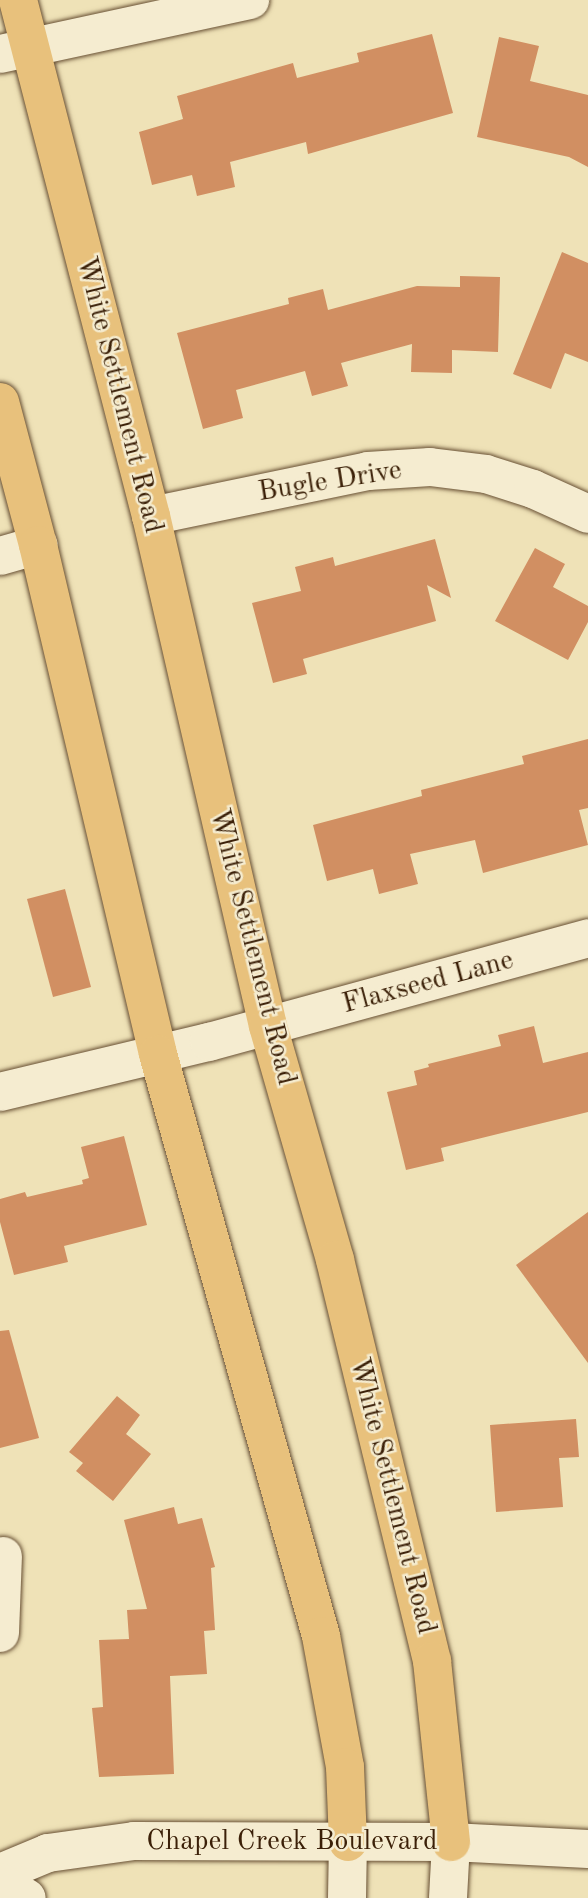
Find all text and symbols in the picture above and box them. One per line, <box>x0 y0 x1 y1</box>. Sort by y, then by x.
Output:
street label: White Settlement Road <box>68 253 170 537</box>
street label: Bugle Drive <box>256 454 404 510</box>
street label: White Settlement Road <box>201 805 303 1089</box>
street label: Flaxseed Lane <box>339 944 517 1022</box>
street label: White Settlement Road <box>341 1354 443 1638</box>
street label: Chapel Creek Boulevard <box>146 1825 438 1859</box>

